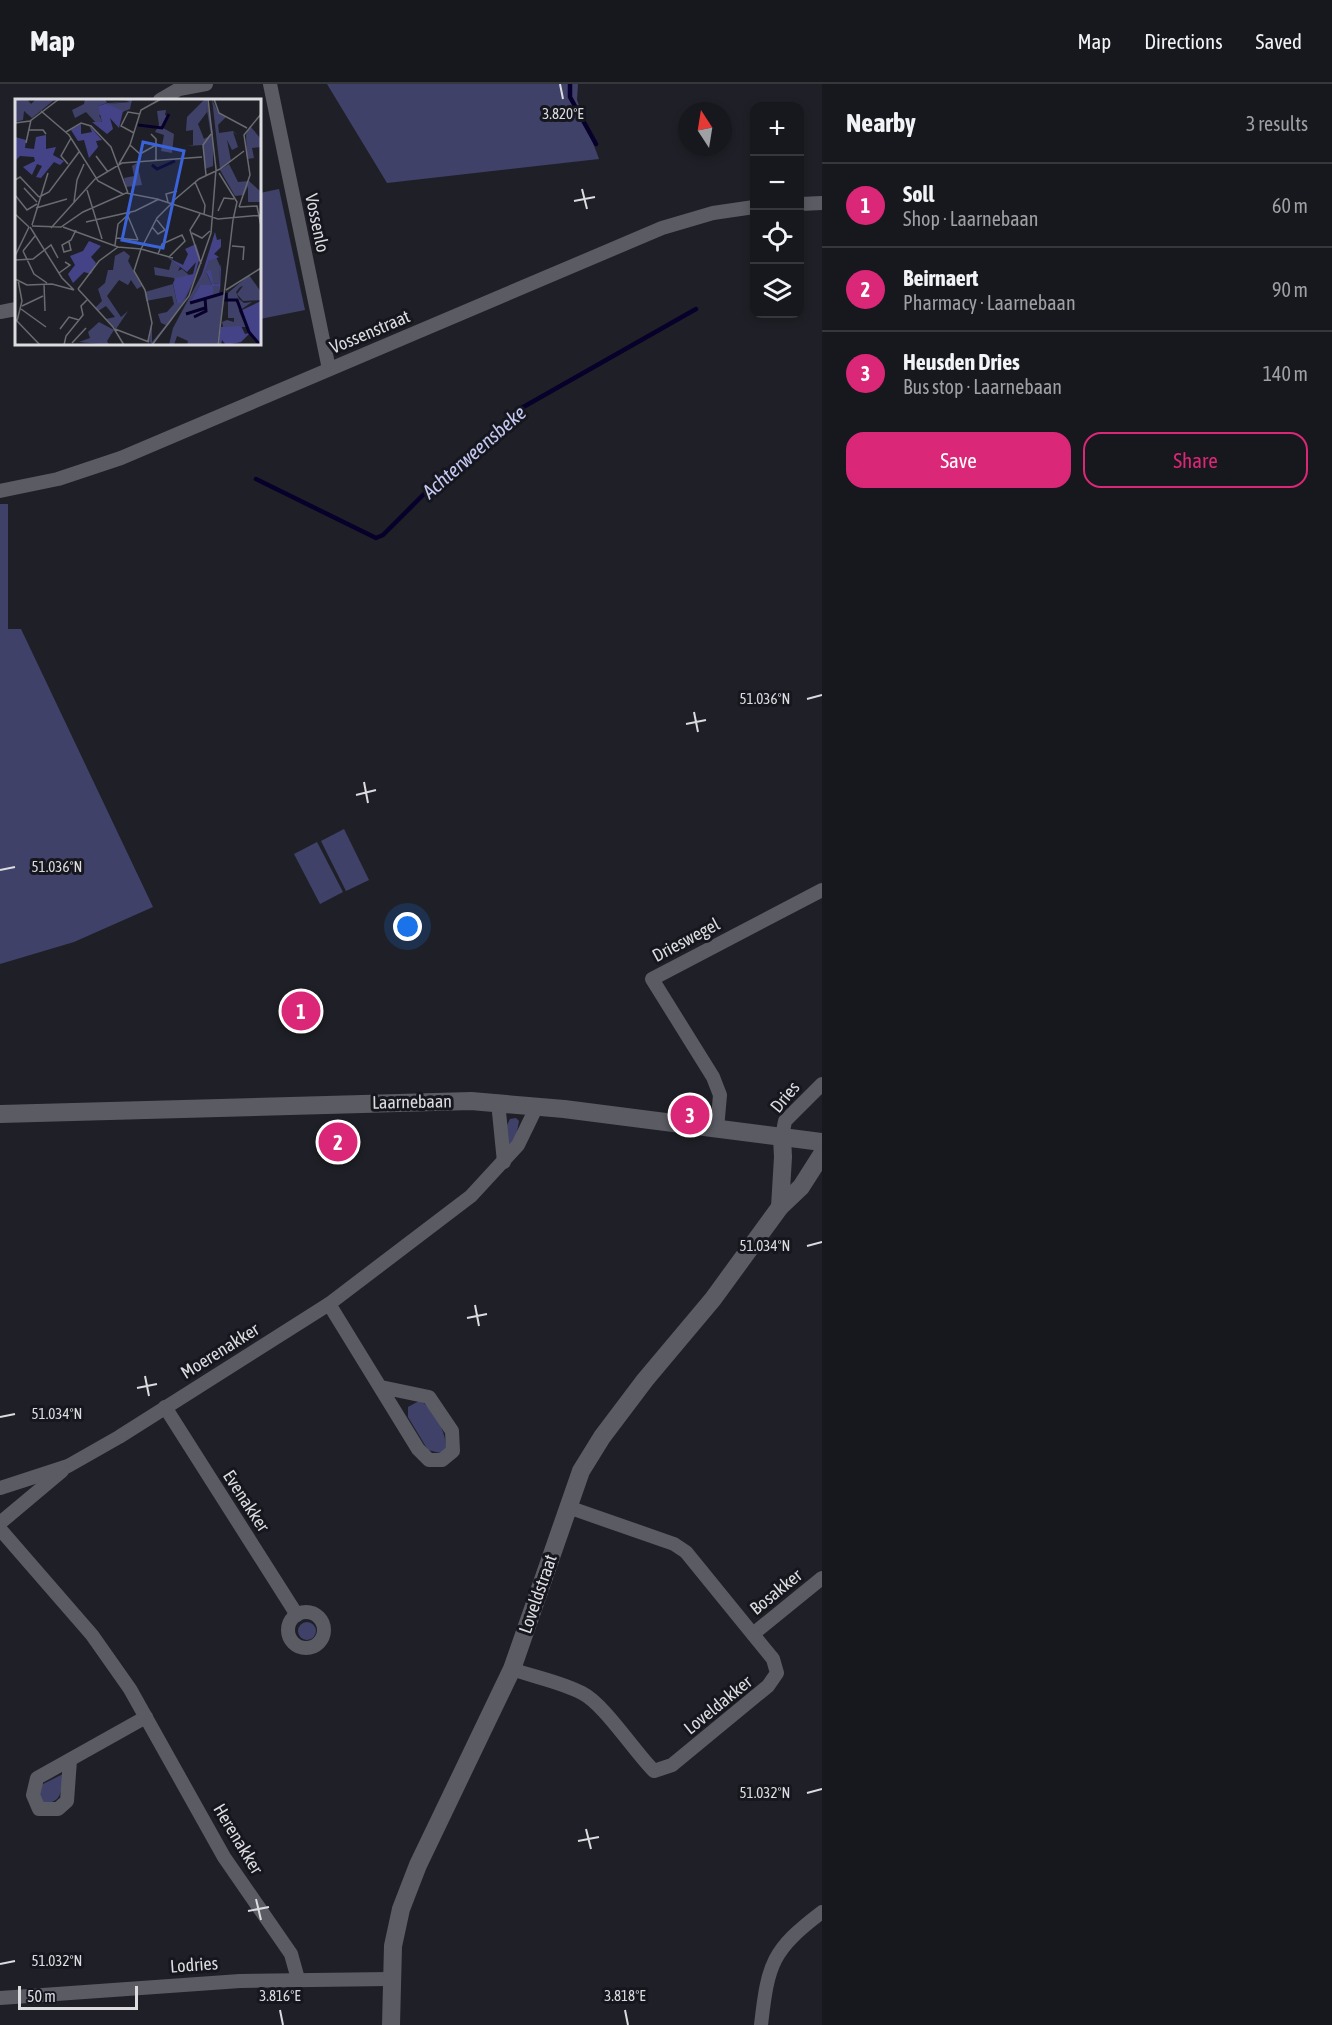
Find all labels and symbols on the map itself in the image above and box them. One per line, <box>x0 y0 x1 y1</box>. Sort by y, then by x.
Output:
inset map <box>15 99 261 345</box>
north arrow <box>678 102 732 156</box>
text: 3.820°E <box>542 105 584 122</box>
street label: Vossenlo <box>301 192 334 254</box>
street label: Vossenstraat <box>327 305 413 358</box>
water label: Achterweensbeke <box>416 400 530 504</box>
text: 51.036°N <box>740 690 790 707</box>
text: 51.036°N <box>32 858 82 875</box>
your location <box>393 912 422 941</box>
street label: Drieswegel <box>649 913 723 966</box>
pin: 1 <box>282 988 320 1034</box>
street label: Dries <box>766 1077 804 1116</box>
street label: Laarnebaan <box>372 1090 452 1113</box>
pin: 3 <box>670 1092 710 1138</box>
pin: 2 <box>318 1120 358 1164</box>
text: 51.034°N <box>740 1237 790 1254</box>
street label: Moerenakker <box>177 1318 263 1383</box>
text: 51.034°N <box>32 1405 82 1422</box>
street label: Evenakker <box>219 1466 274 1536</box>
street label: Loveldstraat <box>514 1552 561 1636</box>
street label: Bosakker <box>745 1564 806 1619</box>
street label: Loveldakker <box>680 1670 756 1738</box>
text: 51.032°N <box>740 1784 790 1801</box>
street label: Herenakker <box>209 1800 268 1878</box>
text: 51.032°N <box>32 1952 82 1969</box>
street label: Lodries <box>169 1952 219 1977</box>
scale bar <box>18 1983 138 2010</box>
text: 3.816°E <box>259 1987 301 2004</box>
text: 3.818°E <box>604 1987 646 2004</box>

